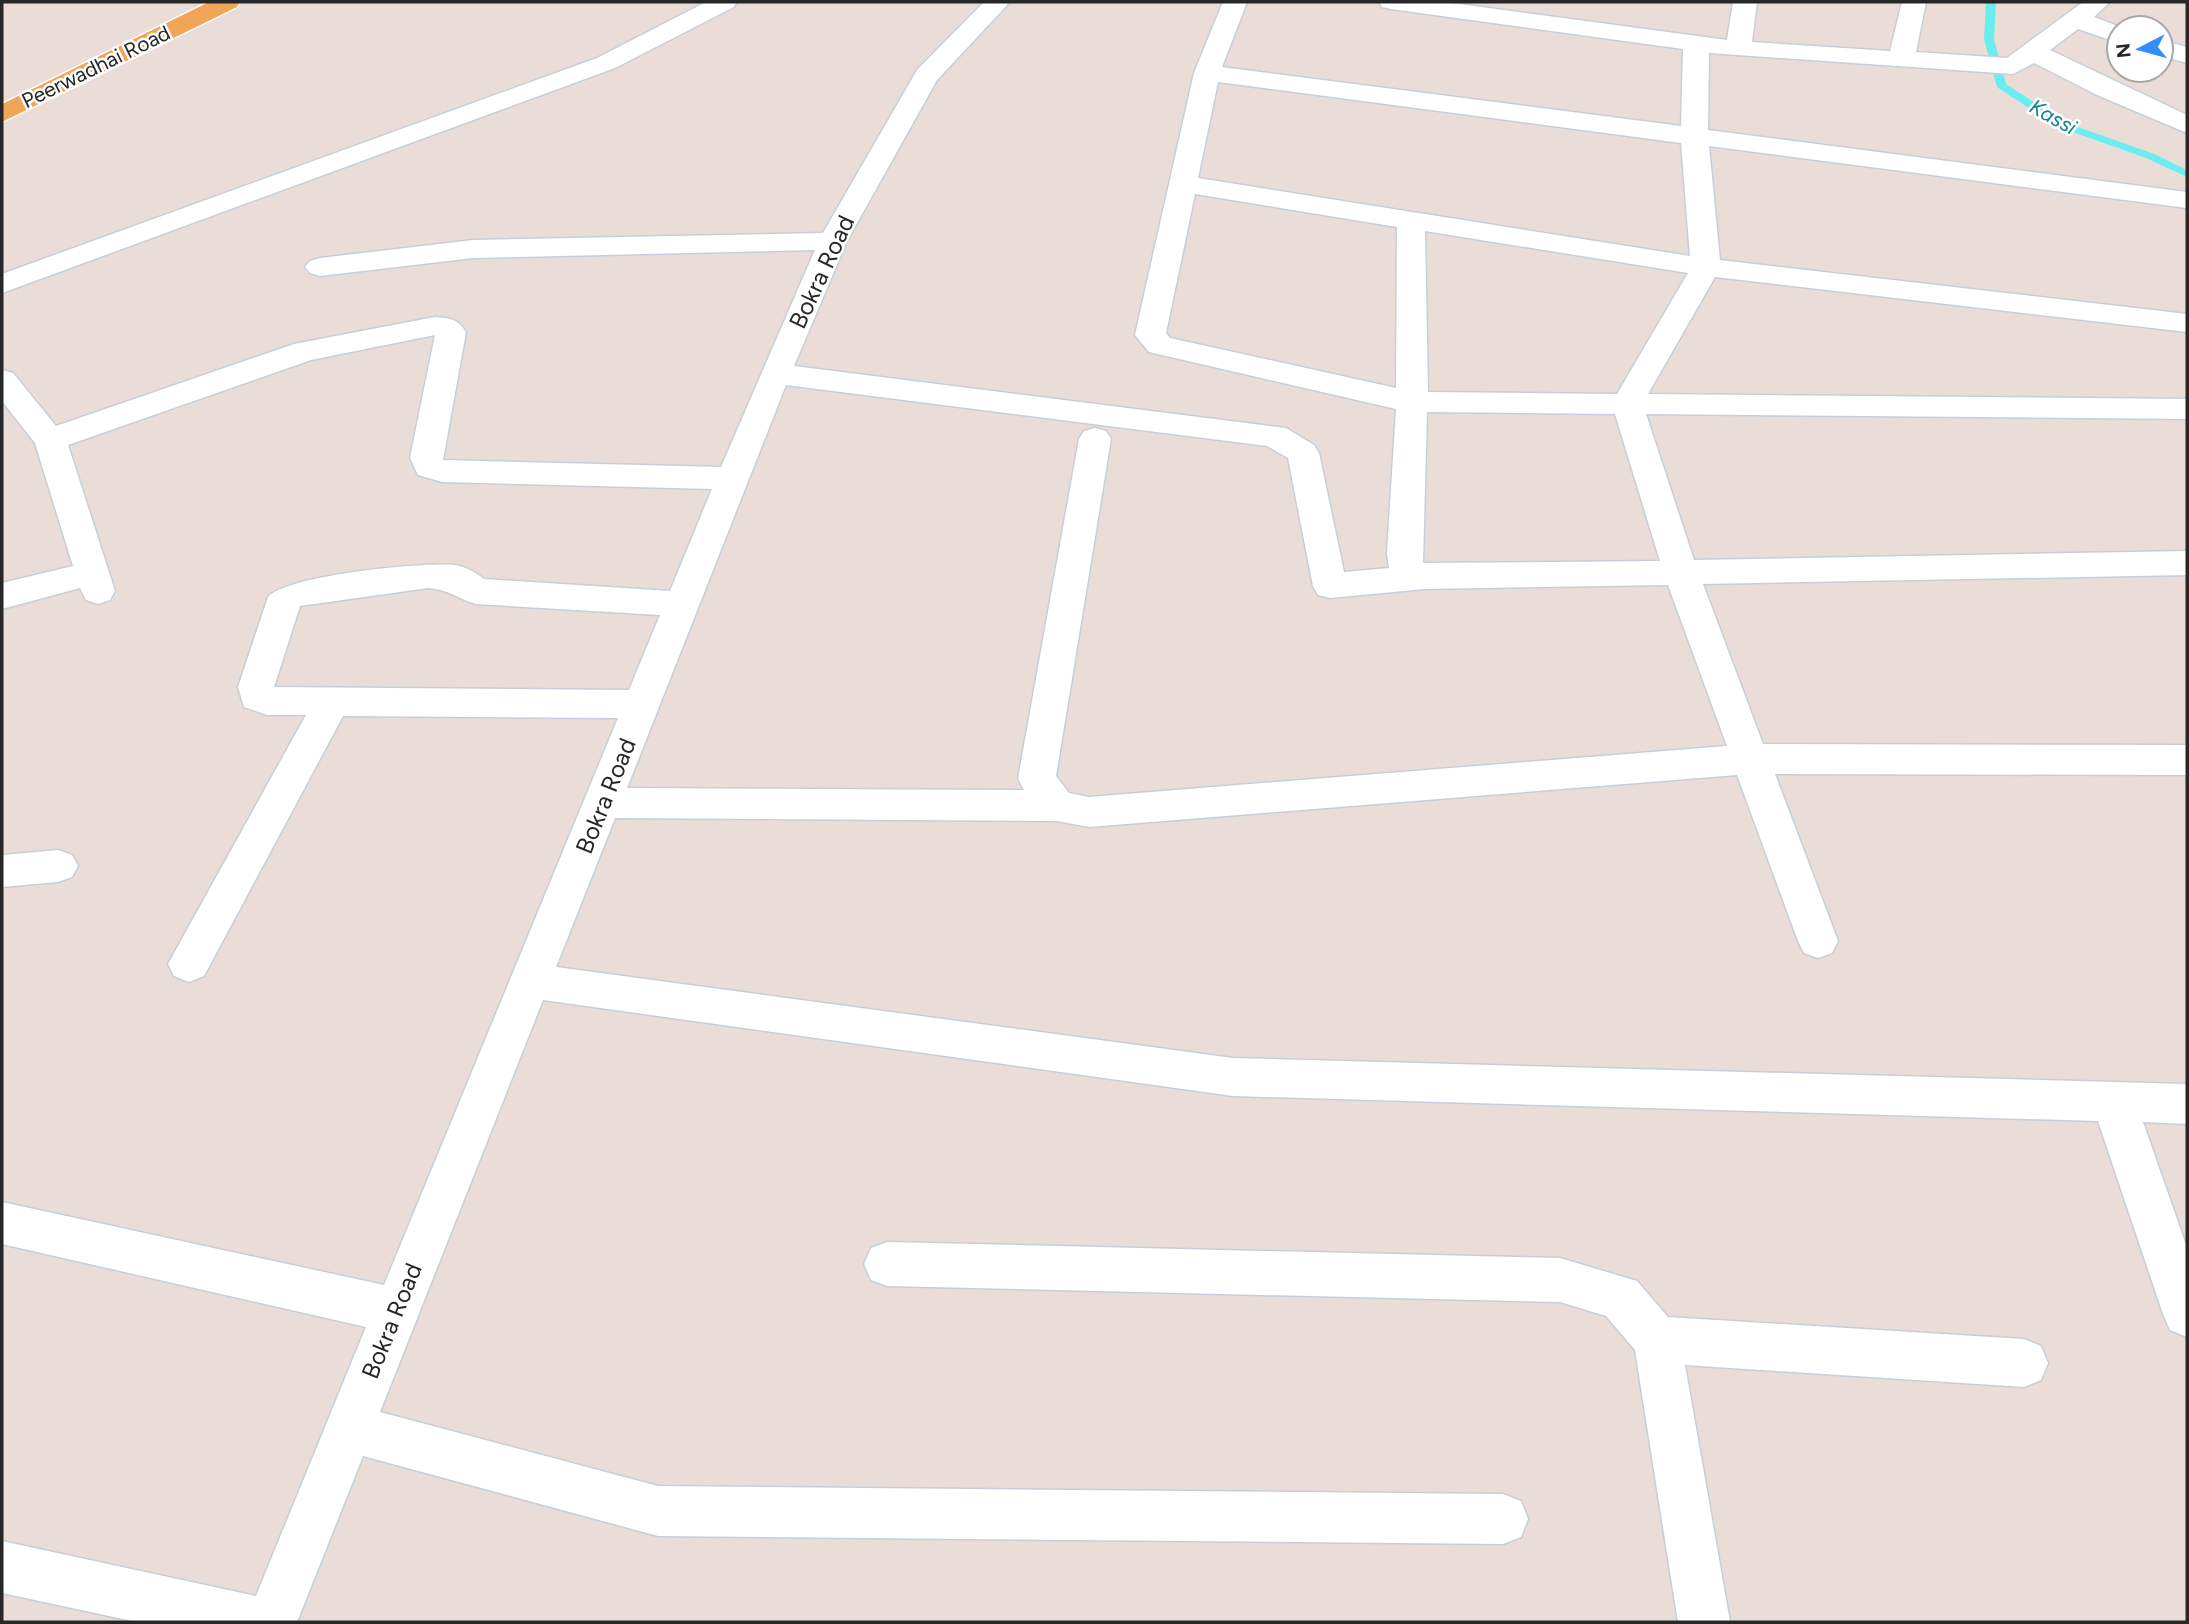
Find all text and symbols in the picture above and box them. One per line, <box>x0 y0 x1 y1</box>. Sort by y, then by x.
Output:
north arrow <box>2105 14 2175 84</box>
street label: Peerwadhai Road <box>17 20 174 113</box>
text: N <box>2111 42 2136 59</box>
water label: Kassi <box>2025 94 2081 140</box>
street label: Bokra Road <box>783 210 860 333</box>
street label: Bokra Road <box>569 734 642 858</box>
street label: Bokra Road <box>355 1259 428 1383</box>

